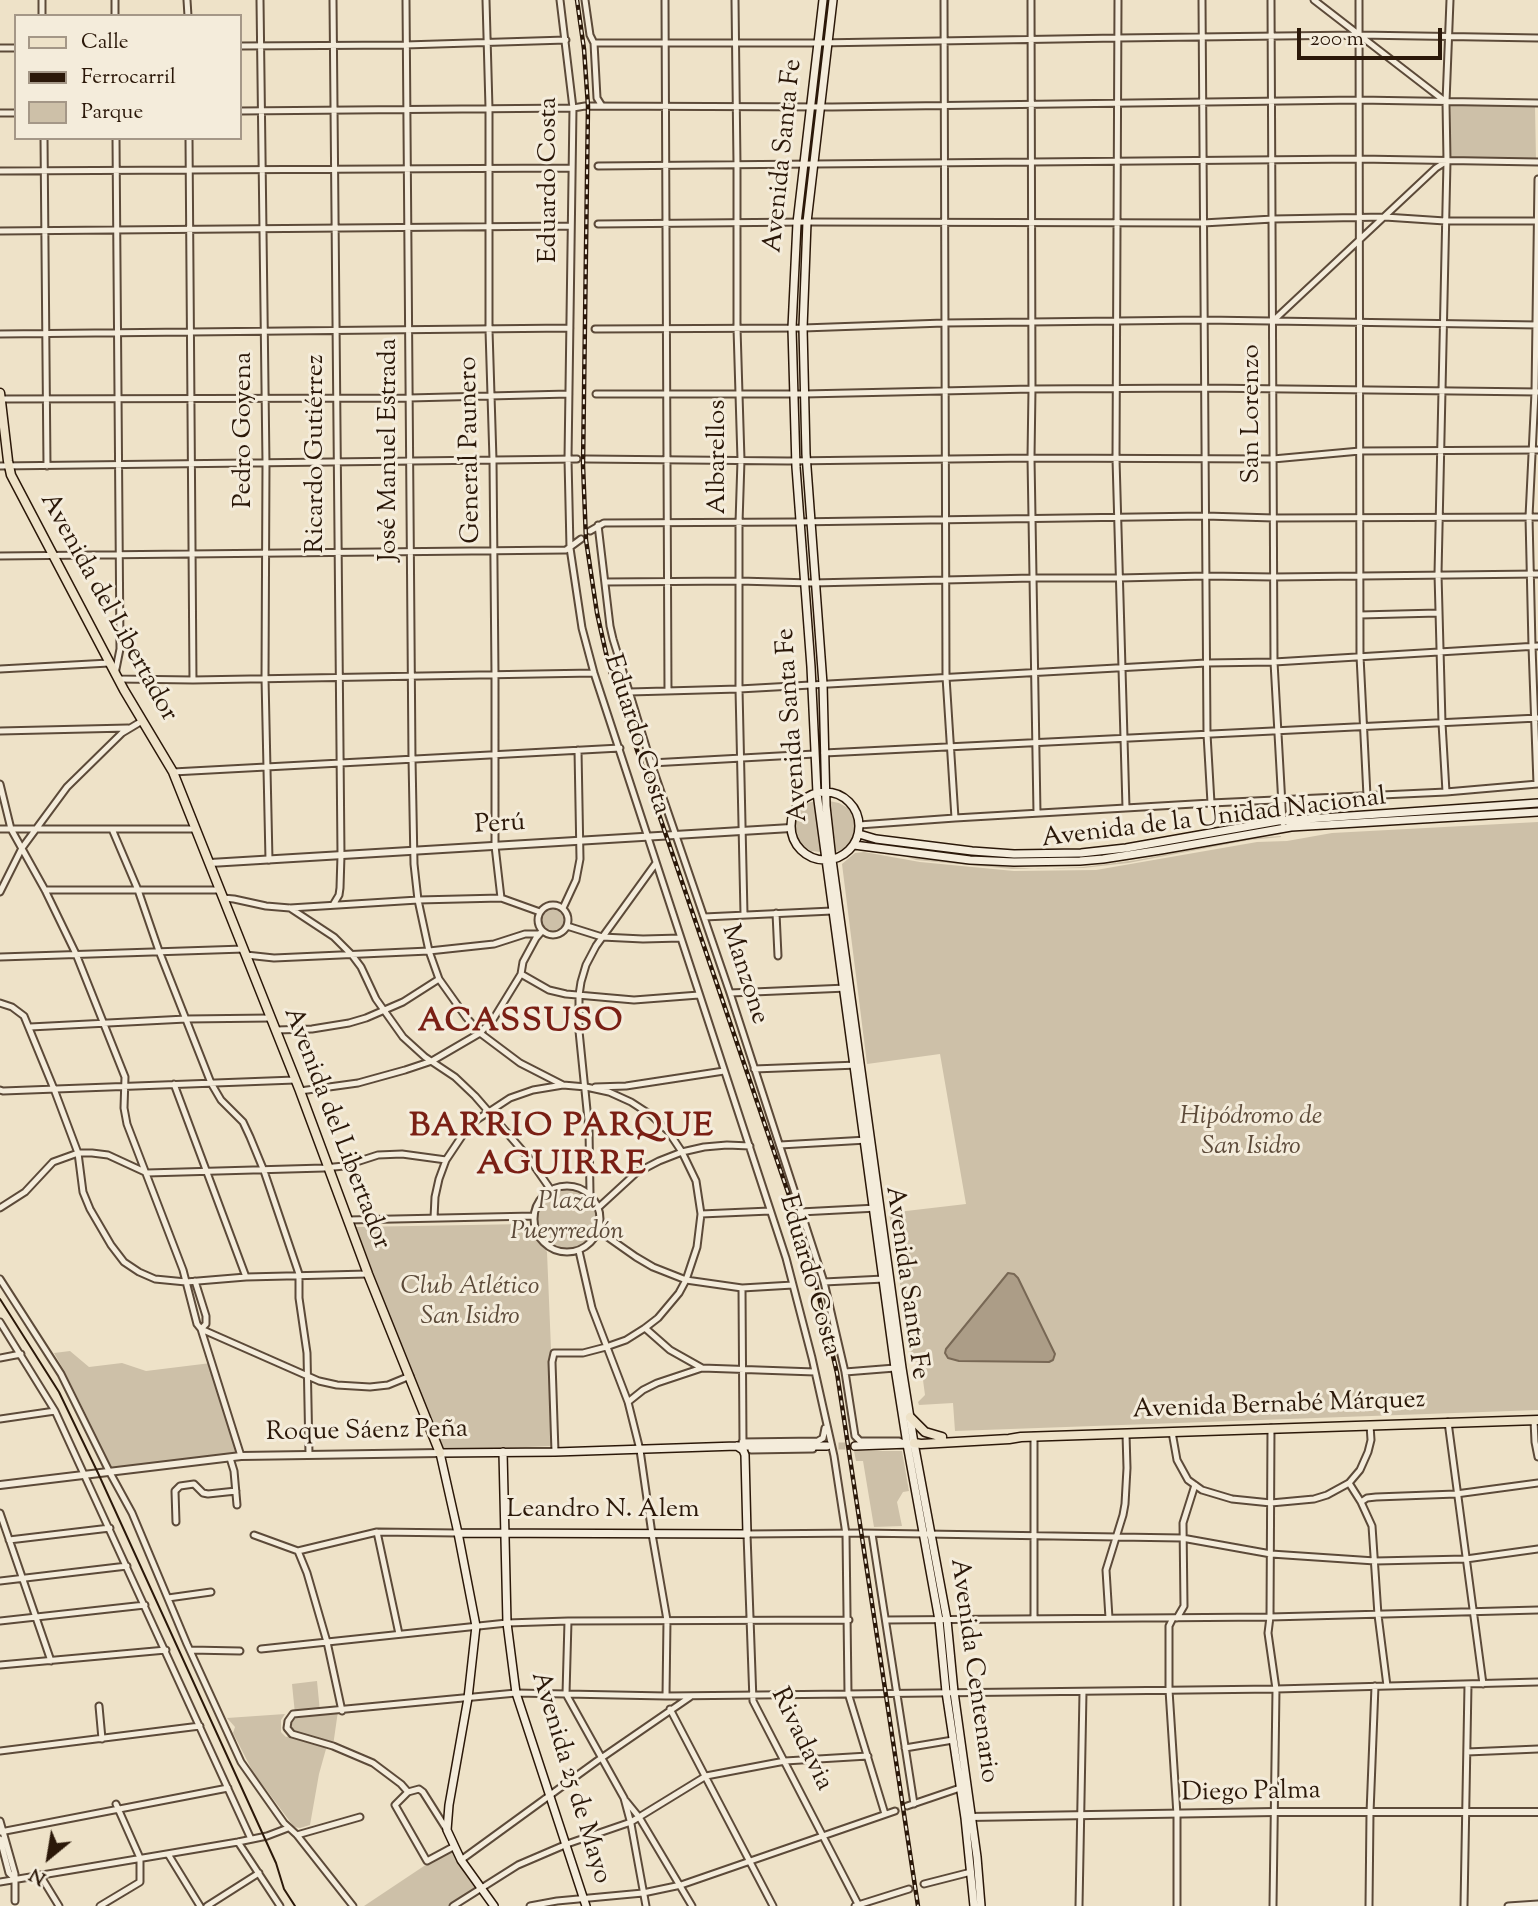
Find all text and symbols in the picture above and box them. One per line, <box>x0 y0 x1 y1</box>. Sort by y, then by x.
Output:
legend <box>14 14 242 140</box>
scale bar <box>1300 14 1445 58</box>
text: 200 m <box>1310 25 1364 55</box>
text: Calle <box>81 28 129 58</box>
street label: Avenida Santa Fe <box>759 58 811 254</box>
text: Ferrocarril <box>81 63 176 93</box>
street label: Eduardo Costa <box>535 97 567 263</box>
text: Parque <box>81 98 143 128</box>
street label: José Manuel Estrada <box>375 338 407 562</box>
street label: San Lorenzo <box>1238 344 1270 484</box>
street label: Pedro Goyena <box>230 352 262 508</box>
street label: Ricardo Gutiérrez <box>302 354 334 554</box>
street label: General Paunero <box>455 356 489 544</box>
street label: Albarellos <box>704 400 736 514</box>
street label: Avenida del Libertador <box>31 488 183 728</box>
street label: Avenida Santa Fe <box>772 627 816 823</box>
street label: Eduardo Costa <box>594 651 676 819</box>
street label: Avenida de la Unidad Nacional <box>1040 783 1388 857</box>
street label: Perú <box>474 809 526 843</box>
street label: Manzone <box>712 921 774 1029</box>
street label: Avenida del Libertador <box>274 1004 396 1254</box>
district label: ACASSUSO <box>419 1004 623 1044</box>
park label: Hipódromo de San Isidro <box>1180 1103 1322 1164</box>
district label: BARRIO PARQUE AGUIRRE <box>411 1109 713 1187</box>
street label: Avenida Santa Fe <box>876 1184 934 1382</box>
park label: Plaza Pueyrredón <box>510 1188 624 1250</box>
street label: Eduardo Costa <box>770 1192 846 1360</box>
park label: Club Atlético San Isidro <box>401 1273 539 1334</box>
street label: Avenida Bernabé Márquez <box>1132 1386 1426 1428</box>
street label: Roque Sáenz Peña <box>266 1416 468 1450</box>
street label: Leandro N. Alem <box>506 1496 700 1528</box>
street label: Avenida Centenario <box>941 1557 1003 1785</box>
street label: Avenida 25 de Mayo <box>522 1668 616 1888</box>
street label: Rivadavia <box>762 1684 838 1796</box>
street label: Diego Palma <box>1181 1777 1321 1811</box>
north arrow <box>14 1822 84 1892</box>
text: N <box>25 1860 52 1891</box>

